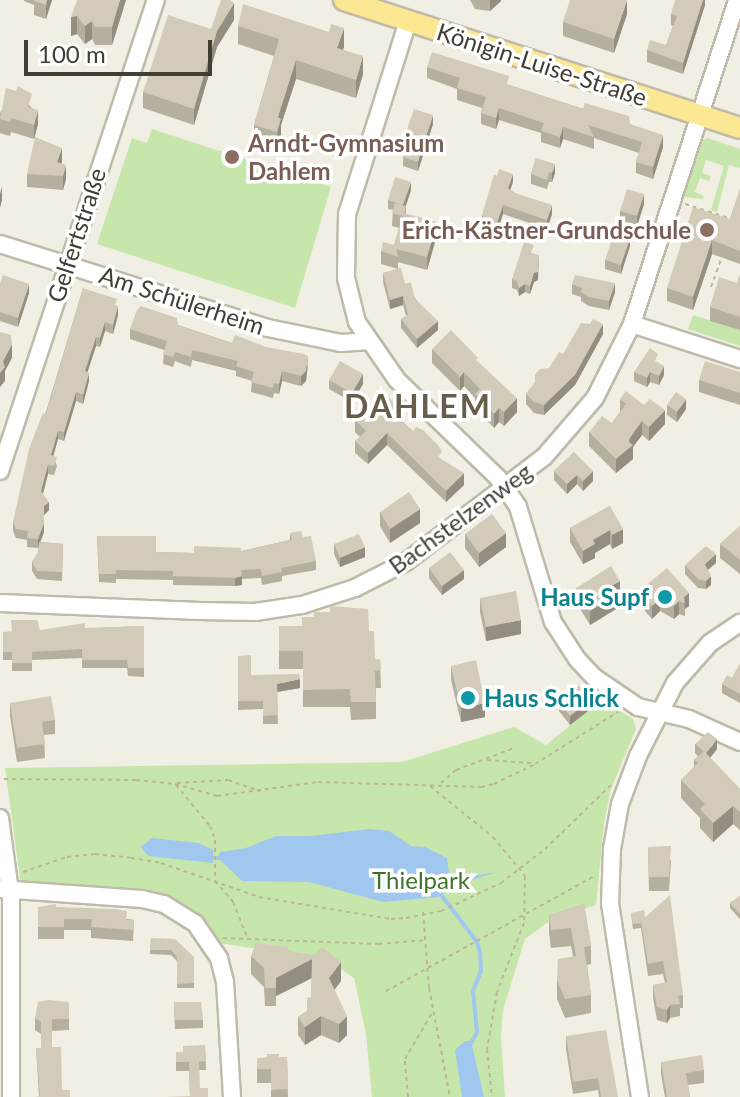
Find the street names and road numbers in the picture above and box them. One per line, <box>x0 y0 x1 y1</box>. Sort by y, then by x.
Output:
street label: Königin-Luise-Straße <box>433 16 651 112</box>
street label: Gelfertstraße <box>41 164 111 306</box>
street label: Am Schülerheim <box>96 260 268 340</box>
street label: Bachstelzenweg <box>383 456 537 580</box>

